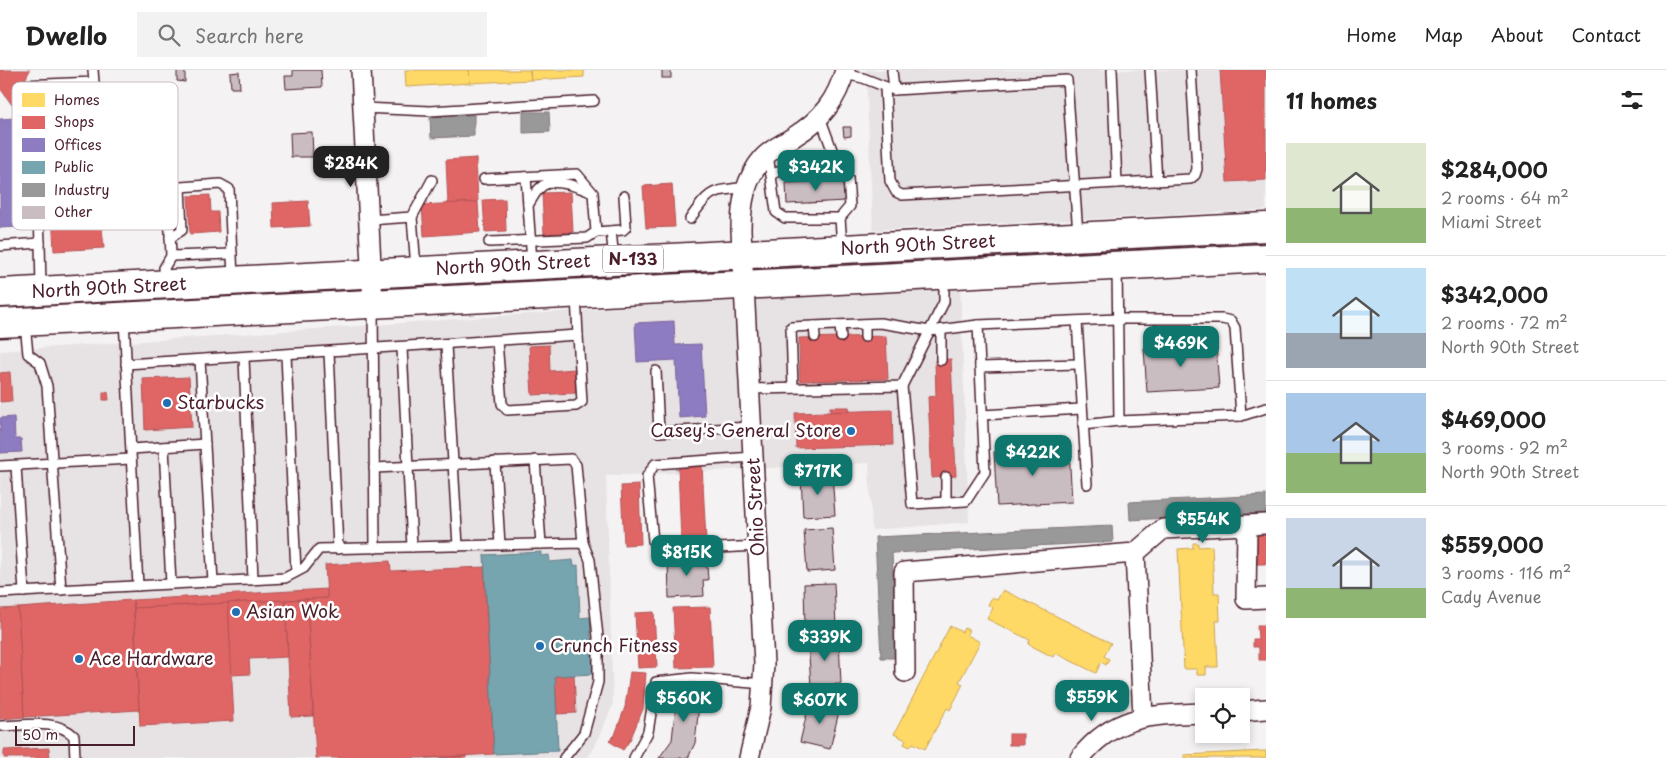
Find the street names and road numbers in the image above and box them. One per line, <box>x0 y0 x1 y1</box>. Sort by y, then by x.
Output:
street label: North 90th Street <box>840 226 996 261</box>
road number: N-133 <box>603 245 663 272</box>
street label: North 90th Street <box>435 246 591 281</box>
street label: North 90th Street <box>31 269 187 304</box>
street label: Ohio Street <box>738 457 771 557</box>

